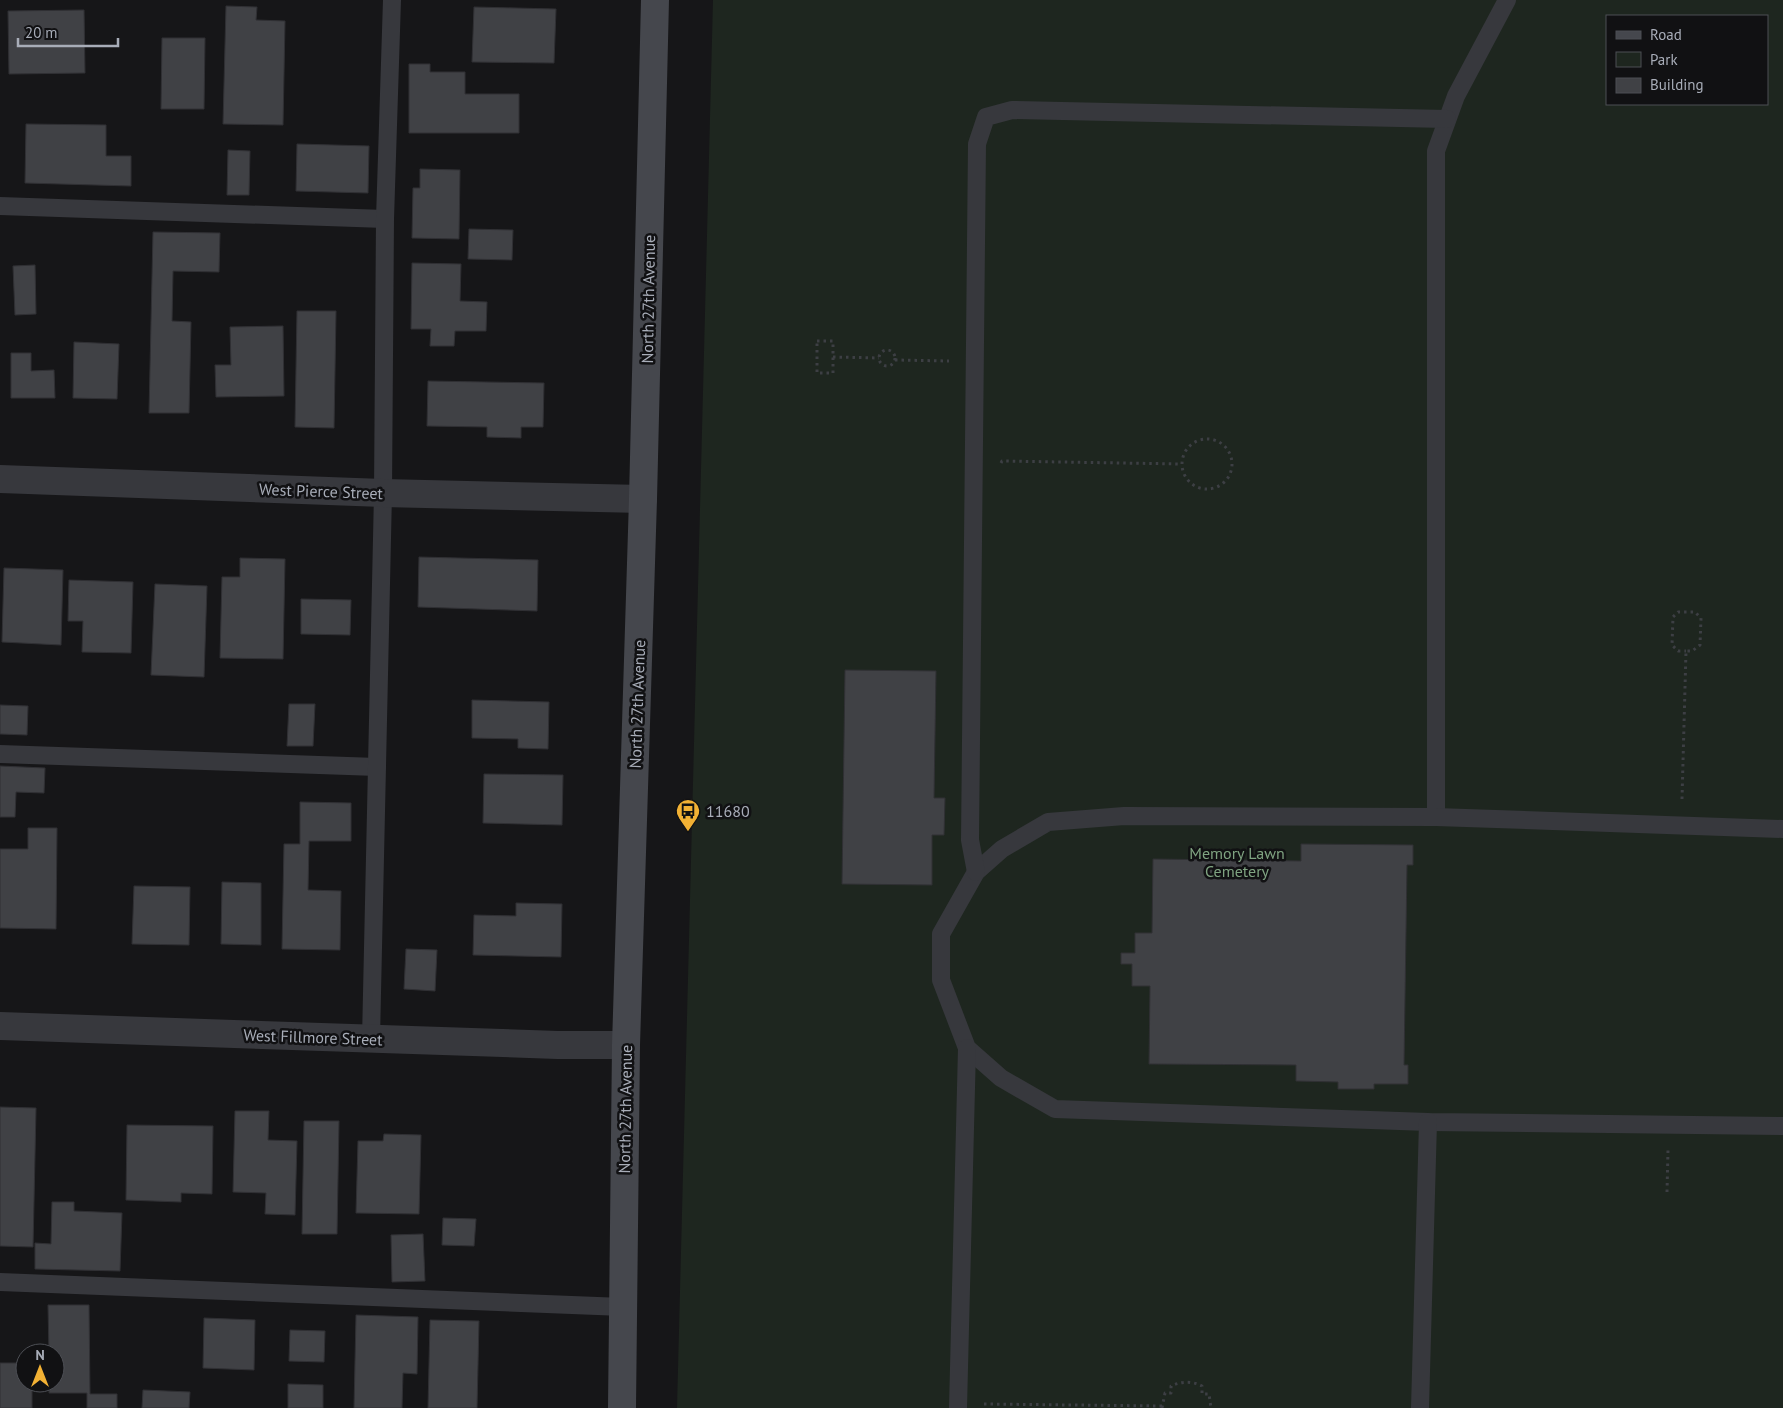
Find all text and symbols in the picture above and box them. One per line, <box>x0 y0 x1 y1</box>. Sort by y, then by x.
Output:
scale bar <box>18 15 118 47</box>
legend <box>1606 15 1768 105</box>
text: 20 m <box>25 23 58 42</box>
text: Road <box>1650 25 1682 44</box>
text: Park <box>1650 50 1678 69</box>
text: Building <box>1650 75 1704 94</box>
street label: North 27th Avenue <box>637 234 659 364</box>
street label: West Pierce Street <box>259 479 384 503</box>
street label: North 27th Avenue <box>625 639 649 769</box>
bus stop icon: 11680 <box>675 798 701 832</box>
place label: 11680 <box>706 801 750 821</box>
park label: Memory Lawn Cemetery <box>1189 843 1285 881</box>
street label: West Fillmore Street <box>243 1025 384 1049</box>
street label: North 27th Avenue <box>614 1044 636 1174</box>
north arrow <box>15 1343 65 1393</box>
text: N <box>35 1346 45 1364</box>

